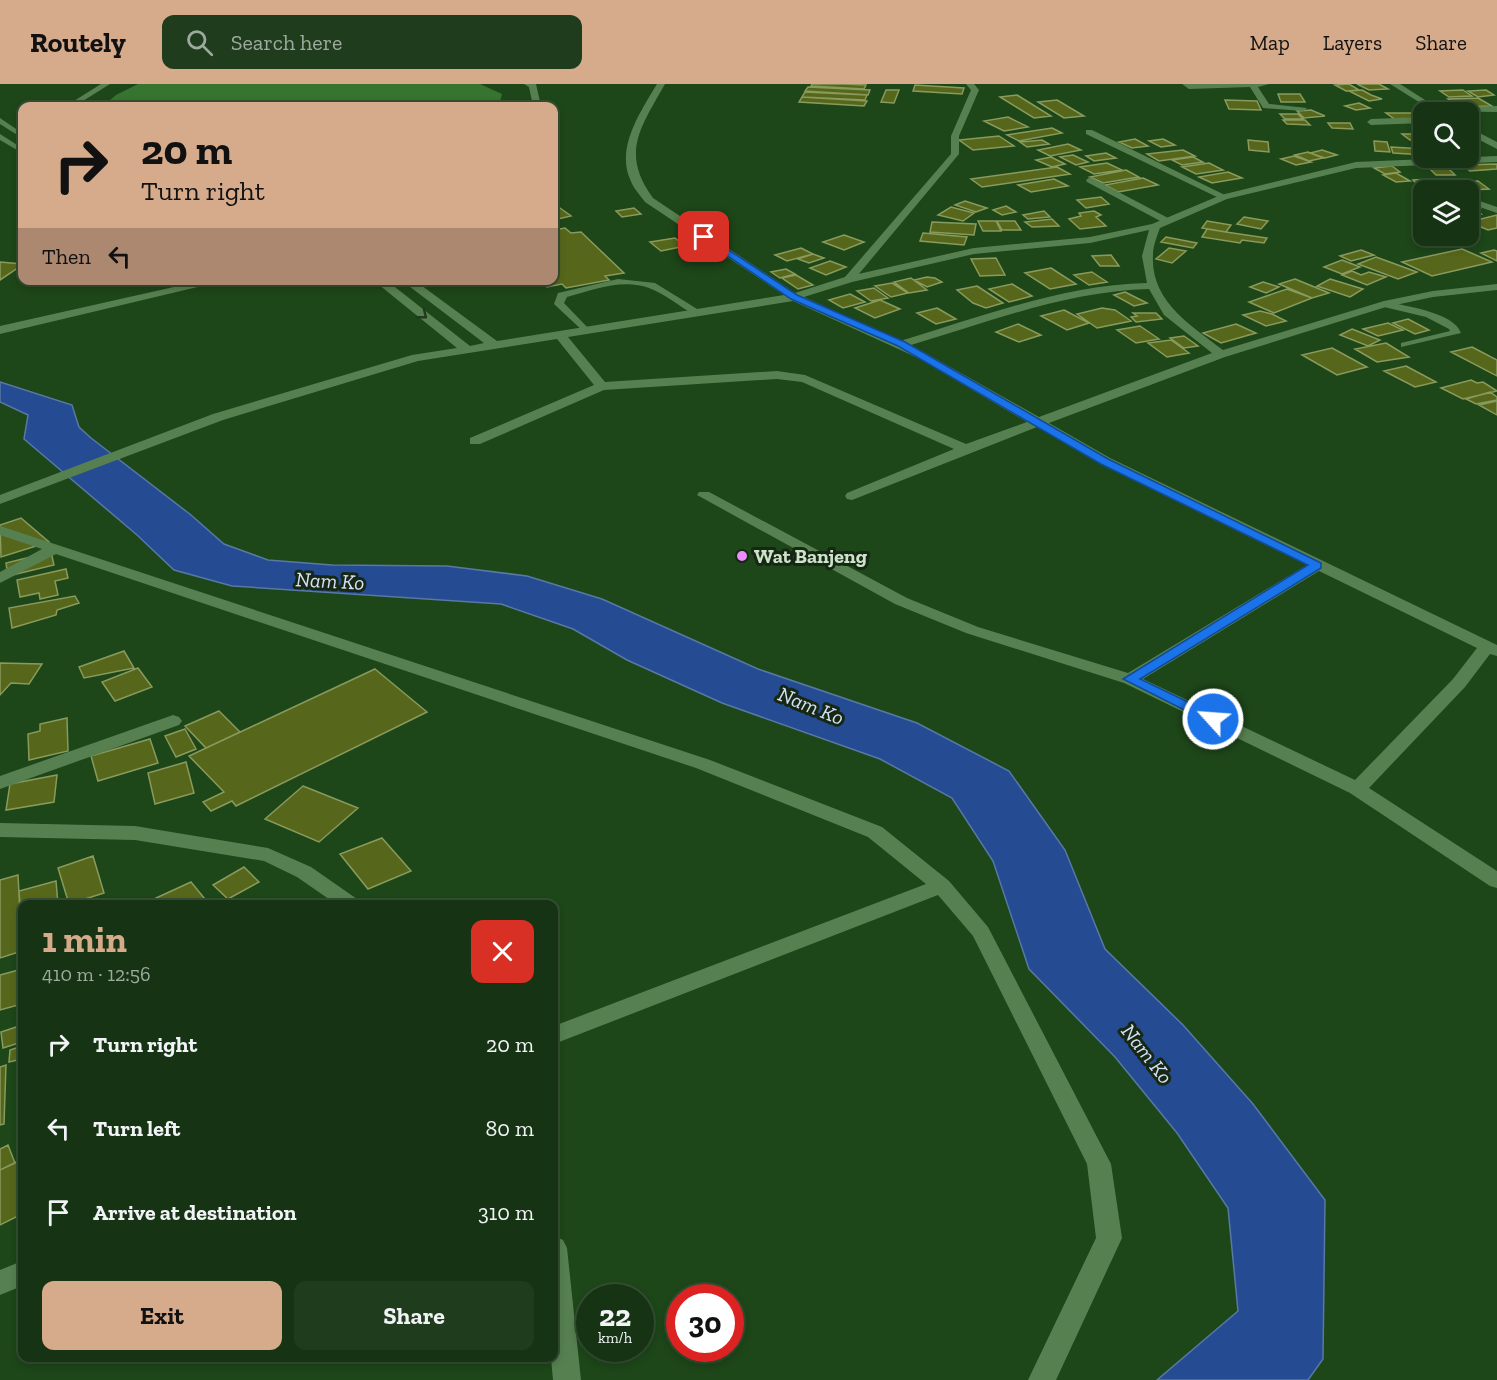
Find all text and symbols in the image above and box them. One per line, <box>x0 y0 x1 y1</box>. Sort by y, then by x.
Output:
search box <box>162 15 582 69</box>
text: Routely <box>30 26 126 59</box>
icon: search <box>183 26 216 59</box>
text: Search here <box>231 29 342 56</box>
text: Map <box>1250 30 1290 55</box>
text: Layers <box>1323 30 1382 55</box>
text: Share <box>1415 30 1467 55</box>
map controls <box>1413 102 1479 246</box>
button: search <box>1413 102 1479 168</box>
text: 20 m <box>141 124 232 175</box>
icon: right <box>42 126 120 204</box>
text: Turn right <box>141 175 265 207</box>
button: layers <box>1413 180 1479 246</box>
pin <box>678 211 729 262</box>
icon: arrive <box>687 220 720 253</box>
icon: left <box>103 240 136 273</box>
text: Then <box>42 243 91 270</box>
one-way arrow <box>416 308 427 319</box>
place label: Wat Banjeng <box>754 544 868 568</box>
marker: Wat Banjeng <box>735 549 749 563</box>
water label: Nam Ko <box>295 566 365 595</box>
water label: Nam Ko <box>775 681 848 730</box>
position arrow <box>1181 687 1245 751</box>
text: 1 min <box>42 918 127 961</box>
button: close <box>471 920 534 983</box>
text: 410 m · 12:56 <box>42 962 151 986</box>
water label: Nam Ko <box>1116 1019 1178 1089</box>
icon: right <box>42 1028 75 1061</box>
text: Turn right <box>93 1031 197 1058</box>
text: 20 m <box>486 1031 534 1058</box>
icon: left <box>42 1112 75 1145</box>
text: Turn left <box>93 1115 180 1142</box>
text: 80 m <box>486 1115 534 1142</box>
icon: arrive <box>42 1196 75 1229</box>
text: Arrive at destination <box>93 1199 296 1226</box>
text: 310 m <box>478 1199 534 1226</box>
button: Exit <box>42 1281 282 1350</box>
button: Share <box>294 1281 534 1350</box>
speed limit sign: 30 <box>666 1284 744 1362</box>
text: 22 <box>599 1298 631 1334</box>
text: km/h <box>598 1329 632 1347</box>

